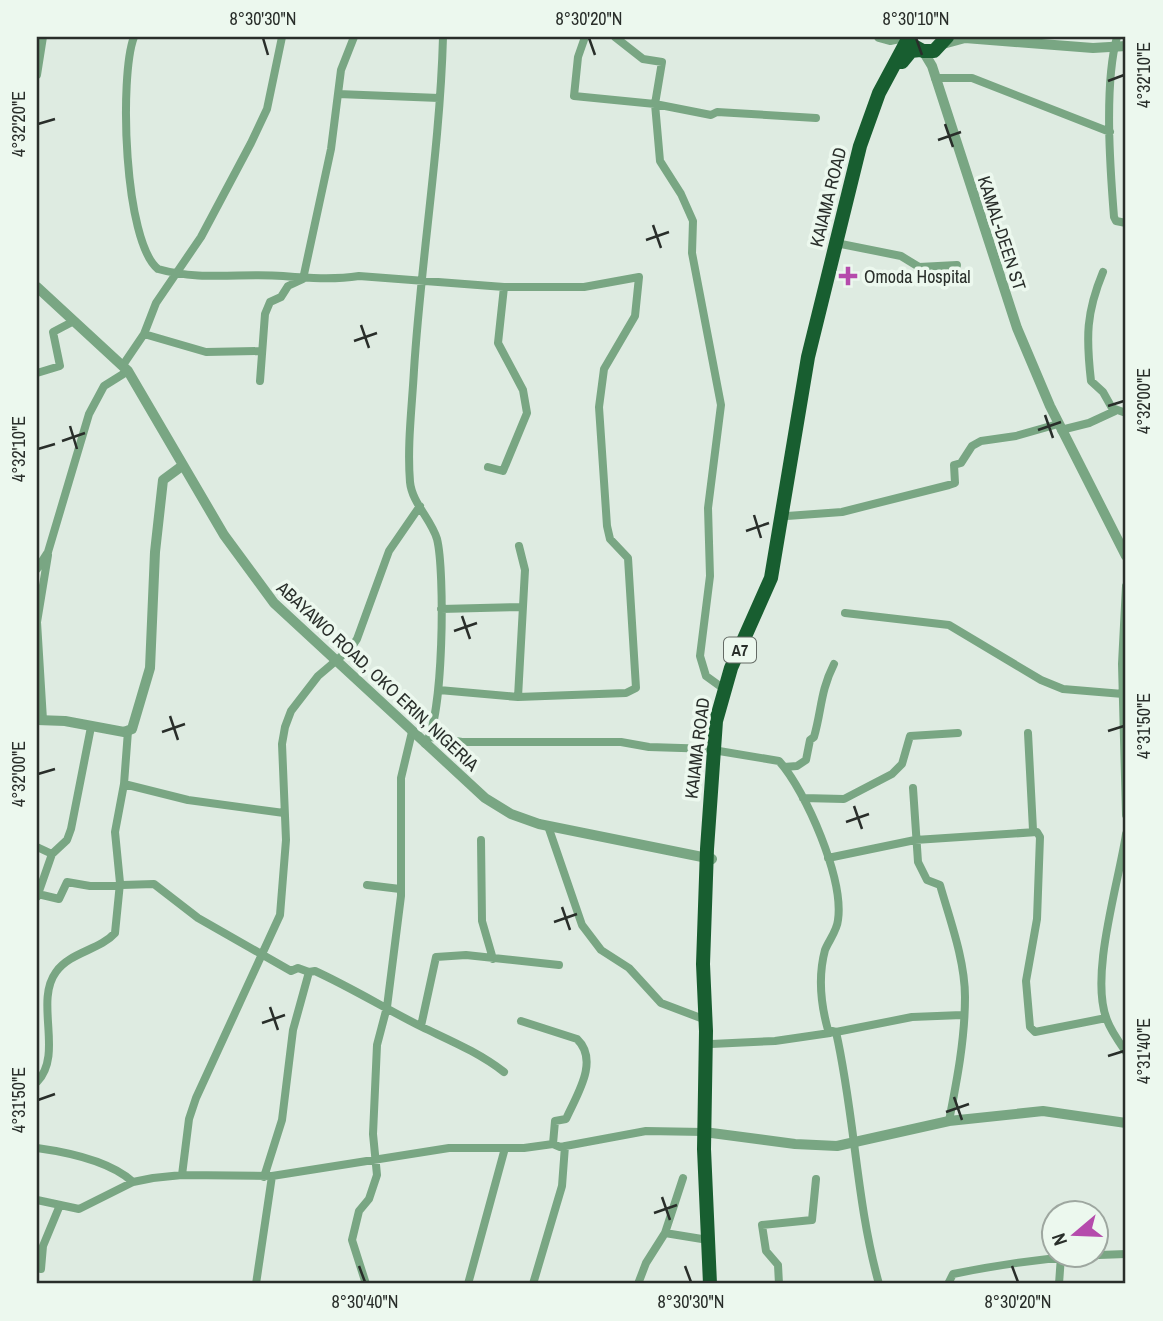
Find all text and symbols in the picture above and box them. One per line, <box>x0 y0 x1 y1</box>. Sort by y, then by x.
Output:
text: 8°30'30"N <box>230 6 296 31</box>
text: 8°30'20"N <box>556 6 622 31</box>
text: 8°30'10"N <box>883 6 949 31</box>
text: 4°32'10"E <box>1131 42 1156 108</box>
text: 4°32'20"E <box>6 91 31 157</box>
street label: KAIAMA ROAD <box>804 145 852 249</box>
street label: KAMAL-DEEN ST <box>972 173 1032 293</box>
place label: Omoda Hospital <box>864 264 971 289</box>
marker: Omoda Hospital <box>838 266 858 286</box>
text: 4°32'00"E <box>1131 368 1156 434</box>
text: 4°32'10"E <box>6 416 31 482</box>
street label: ABAYAWO ROAD, OKO ERIN, NIGERIA <box>271 575 485 777</box>
road number: A7 <box>724 638 756 663</box>
text: 4°31'50"E <box>1131 693 1156 759</box>
street label: KAIAMA ROAD <box>678 696 716 800</box>
text: 4°32'00"E <box>6 741 31 807</box>
text: 4°31'40"E <box>1131 1018 1156 1084</box>
text: 4°31'50"E <box>6 1067 31 1133</box>
north arrow <box>1040 1198 1110 1268</box>
text: N <box>1045 1230 1073 1249</box>
text: 8°30'40"N <box>332 1289 398 1314</box>
text: 8°30'30"N <box>658 1289 724 1314</box>
text: 8°30'20"N <box>985 1289 1051 1314</box>

